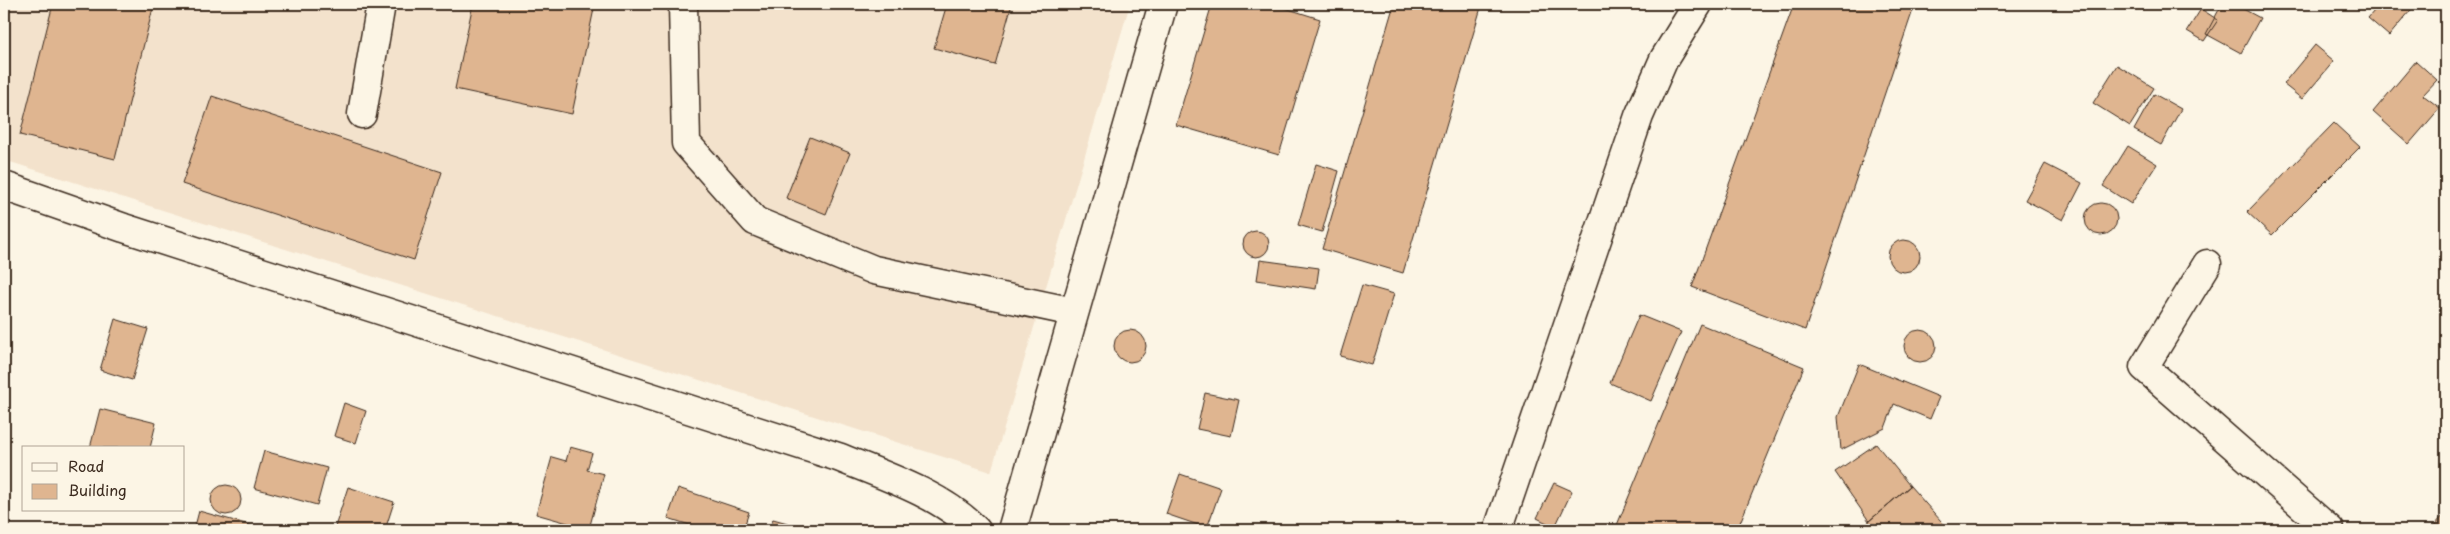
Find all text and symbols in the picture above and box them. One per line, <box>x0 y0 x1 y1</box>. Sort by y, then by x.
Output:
legend <box>22 446 185 512</box>
text: Road <box>68 454 104 477</box>
text: Building <box>68 478 127 501</box>

